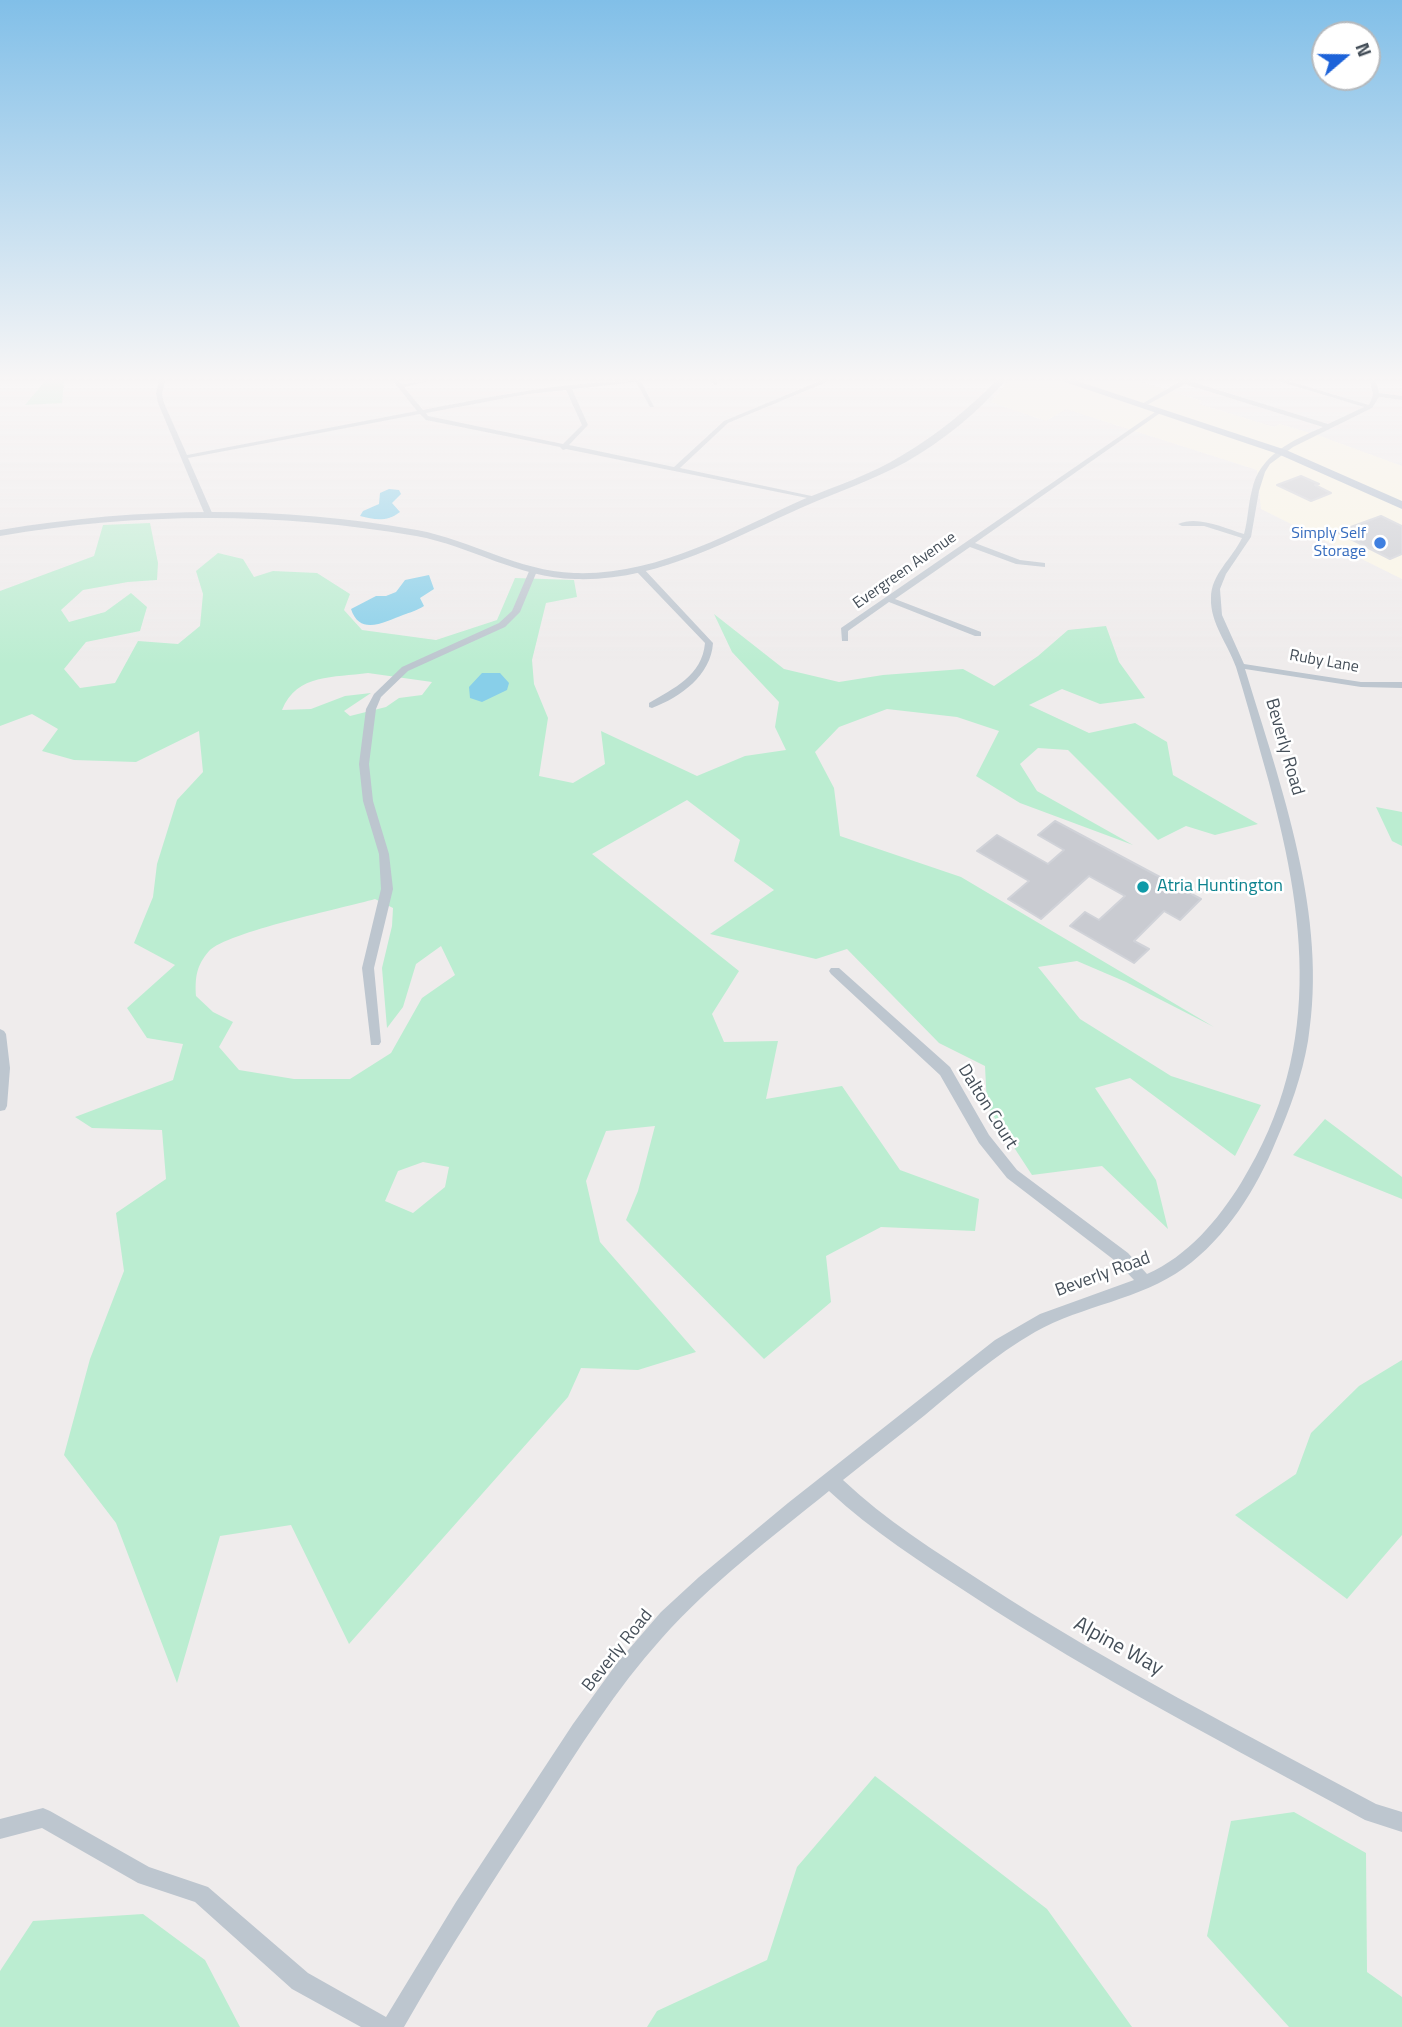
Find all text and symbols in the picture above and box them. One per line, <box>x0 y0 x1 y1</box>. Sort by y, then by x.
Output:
north arrow <box>1311 21 1381 91</box>
text: N <box>1348 38 1380 60</box>
place label: Simply Self Storage <box>1291 524 1366 562</box>
street label: Evergreen Avenue <box>850 528 960 614</box>
marker: Simply Self Storage <box>1372 535 1388 551</box>
street label: Ruby Lane <box>1288 646 1360 678</box>
street label: Beverly Road <box>1260 696 1308 798</box>
place label: Atria Huntington <box>1157 876 1283 898</box>
marker: Atria Huntington <box>1135 879 1151 895</box>
street label: Dalton Court <box>953 1061 1021 1153</box>
street label: Beverly Road <box>1052 1248 1154 1302</box>
street label: Beverly Road <box>578 1605 658 1697</box>
street label: Alpine Way <box>1069 1612 1167 1682</box>

